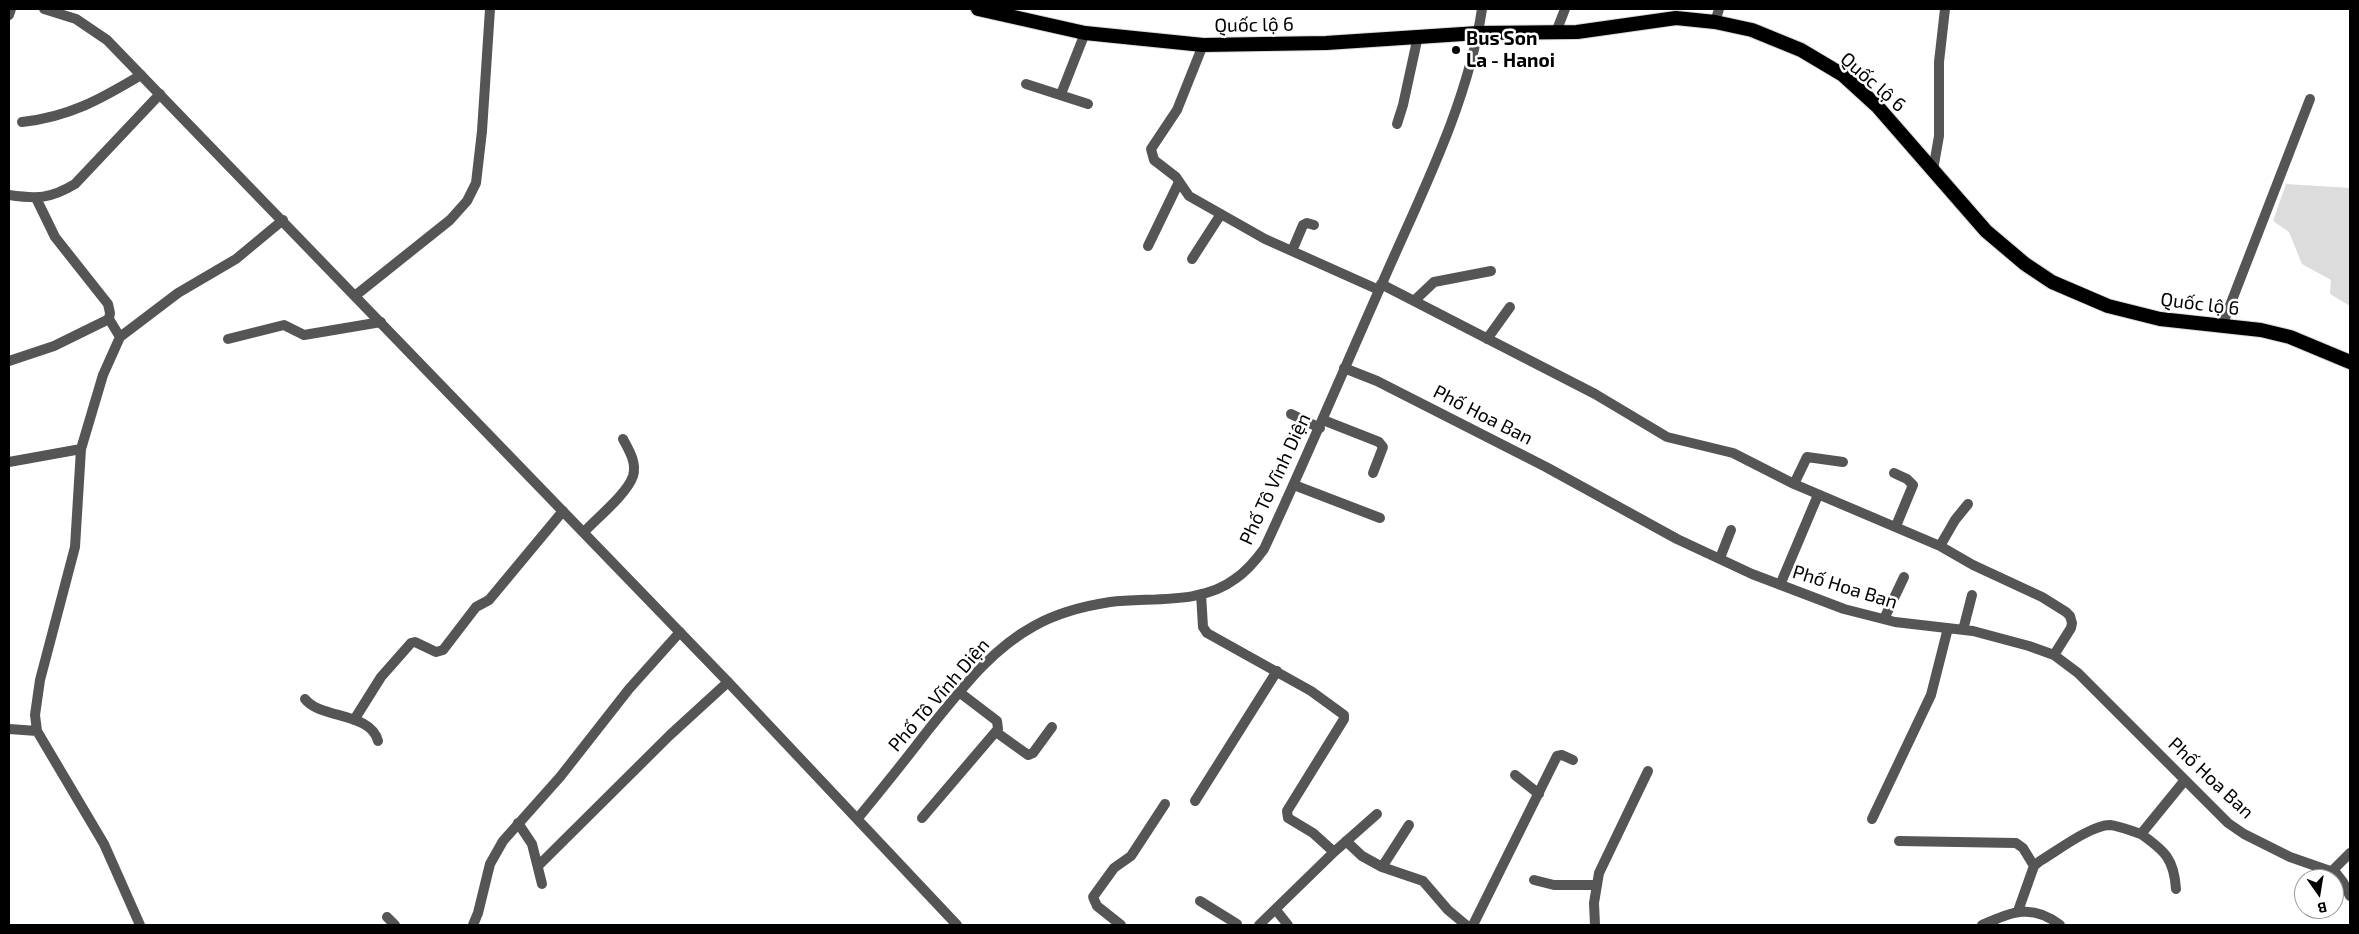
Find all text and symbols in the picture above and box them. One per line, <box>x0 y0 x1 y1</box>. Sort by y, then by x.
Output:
street label: Quốc lộ 6 <box>1214 13 1294 37</box>
place label: Bus Son La - Hanoi <box>1466 28 1555 72</box>
marker: Bus Son La - Hanoi <box>1450 44 1462 56</box>
street label: Quốc lộ 6 <box>1836 47 1910 117</box>
street label: Quốc lộ 6 <box>2159 288 2241 320</box>
street label: Phố Hoa Ban <box>1429 380 1537 450</box>
street label: Phố Tô Vĩnh Diện <box>1235 410 1315 548</box>
street label: Phố Hoa Ban <box>1790 560 1900 614</box>
street label: Phố Tô Vĩnh Diện <box>884 634 994 756</box>
street label: Phố Hoa Ban <box>2163 733 2259 823</box>
north arrow <box>2294 869 2344 919</box>
text: B <box>2316 899 2329 917</box>

